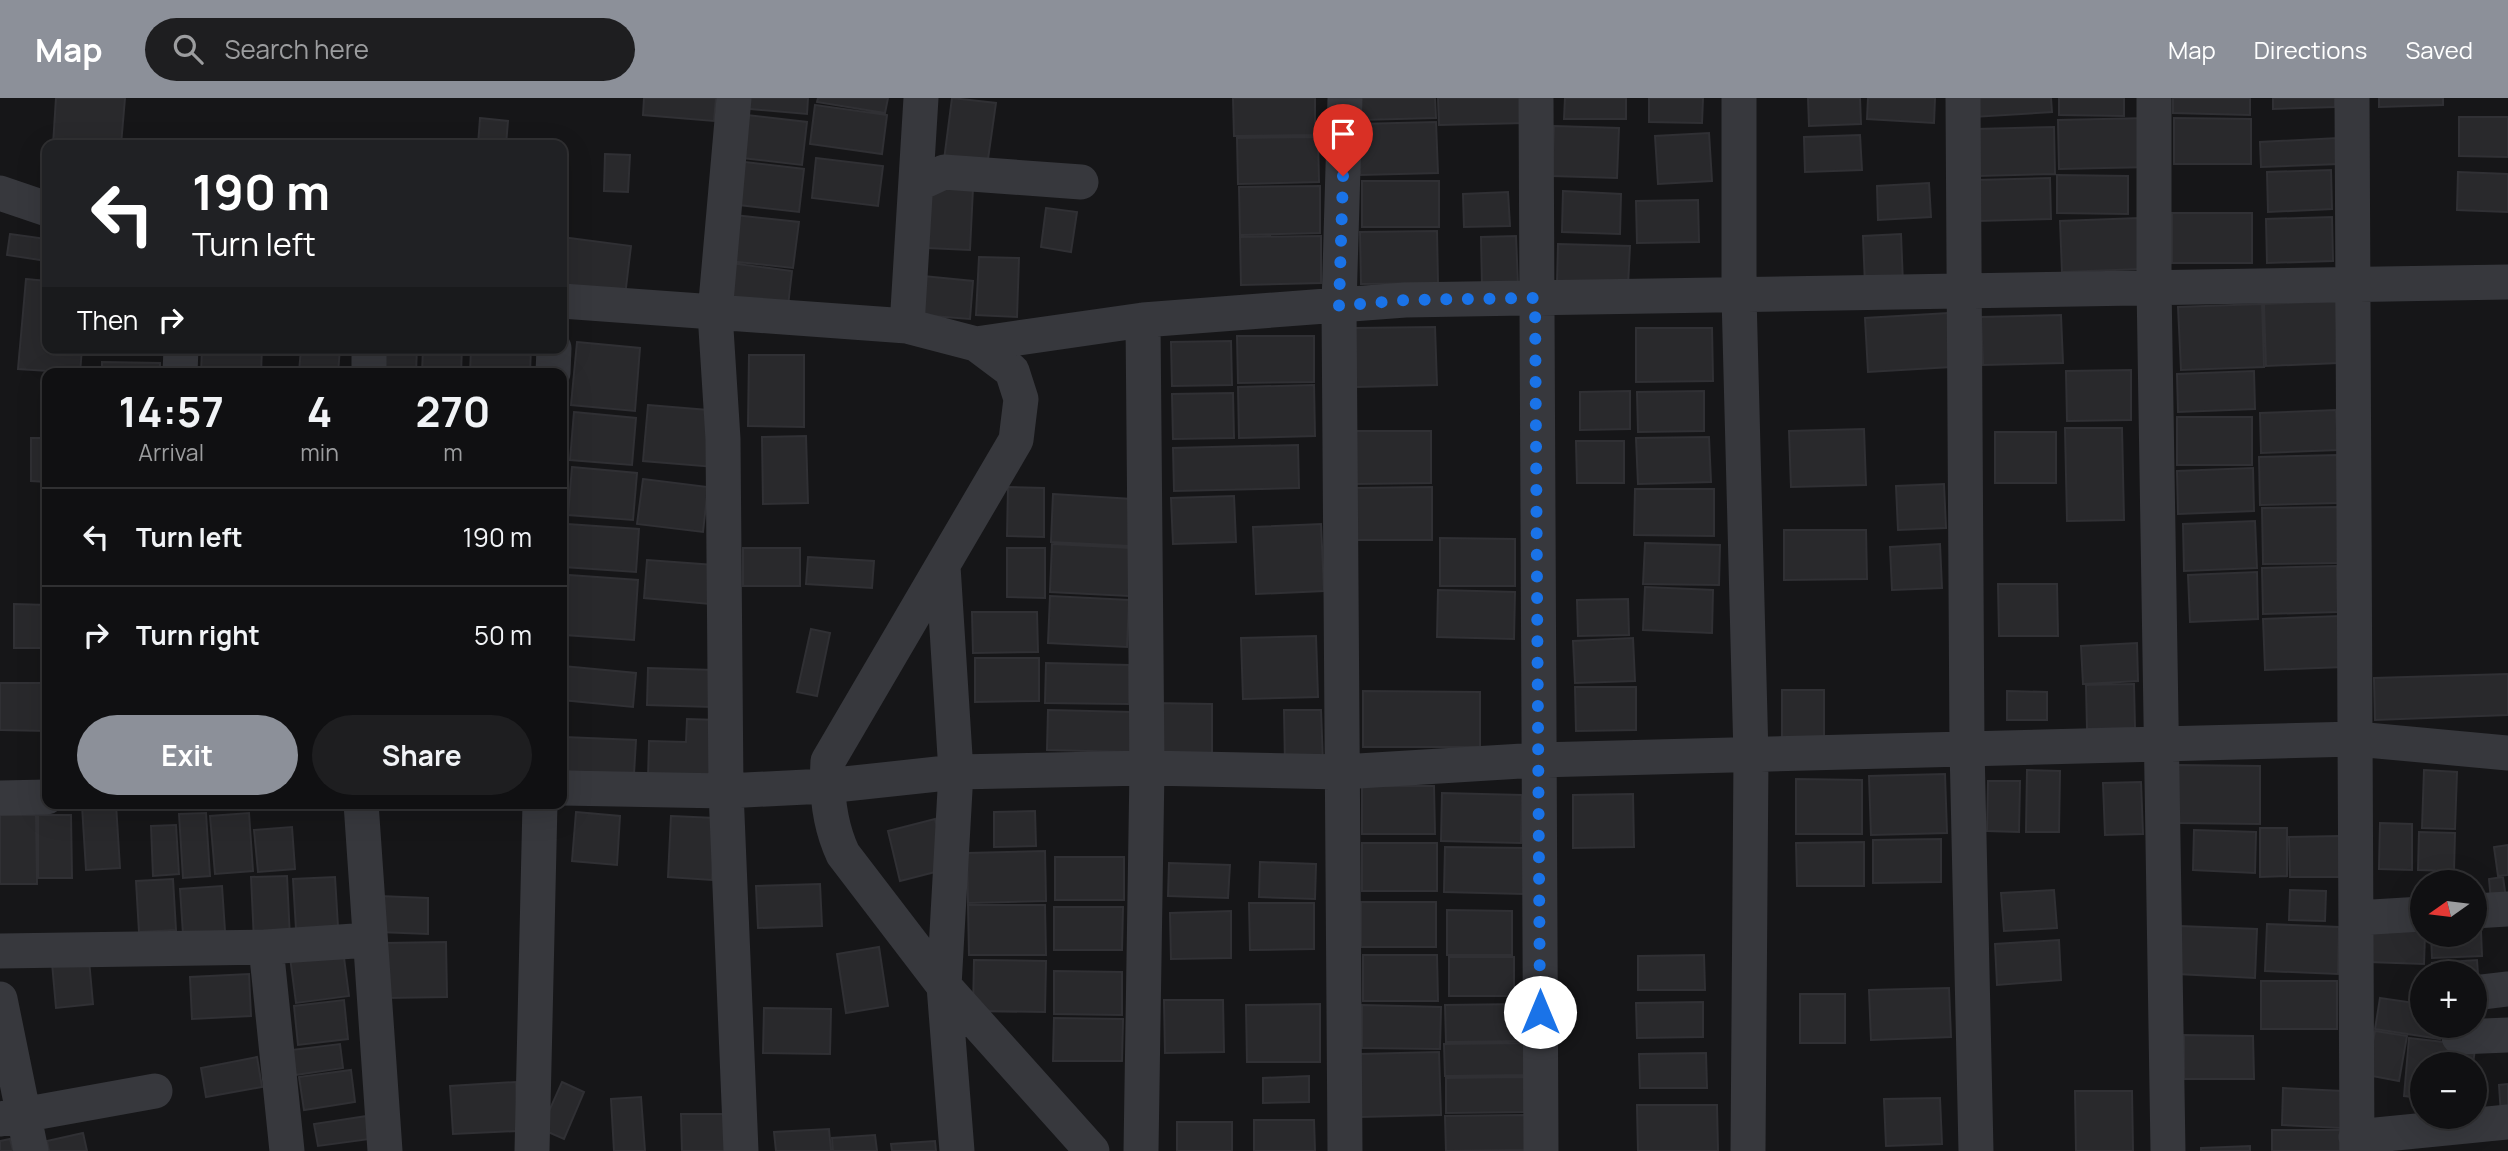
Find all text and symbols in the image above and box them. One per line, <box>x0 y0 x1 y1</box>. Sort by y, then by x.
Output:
search box <box>145 18 635 81</box>
text: Map <box>35 27 103 72</box>
icon: search <box>169 30 207 68</box>
text: Search here <box>225 31 369 67</box>
text: Map <box>2168 33 2216 66</box>
text: Directions <box>2254 33 2367 66</box>
text: Saved <box>2405 33 2473 66</box>
pin <box>1313 104 1373 176</box>
icon: arrive <box>1324 115 1362 153</box>
text: 190 m <box>192 158 330 225</box>
icon: left <box>77 168 168 259</box>
text: Turn left <box>192 222 316 266</box>
icon: right <box>152 301 190 339</box>
text: Then <box>77 302 138 338</box>
text: 14:57 <box>119 382 224 440</box>
text: 4 <box>307 382 332 440</box>
text: 270 <box>415 382 490 440</box>
text: Arrival <box>138 436 204 468</box>
text: min <box>300 436 339 468</box>
text: m <box>443 436 463 468</box>
icon: left <box>77 518 115 556</box>
text: Turn left <box>136 519 243 555</box>
text: 190 m <box>463 519 532 555</box>
icon: right <box>77 616 115 654</box>
text: Turn right <box>136 617 260 653</box>
text: 50 m <box>474 617 532 653</box>
button: Exit <box>77 715 298 795</box>
button: Share <box>312 715 532 795</box>
north arrow <box>2410 870 2487 947</box>
map controls <box>2410 870 2487 1129</box>
button: + <box>2410 961 2487 1038</box>
position arrow <box>1503 975 1577 1049</box>
button: − <box>2410 1052 2487 1129</box>

